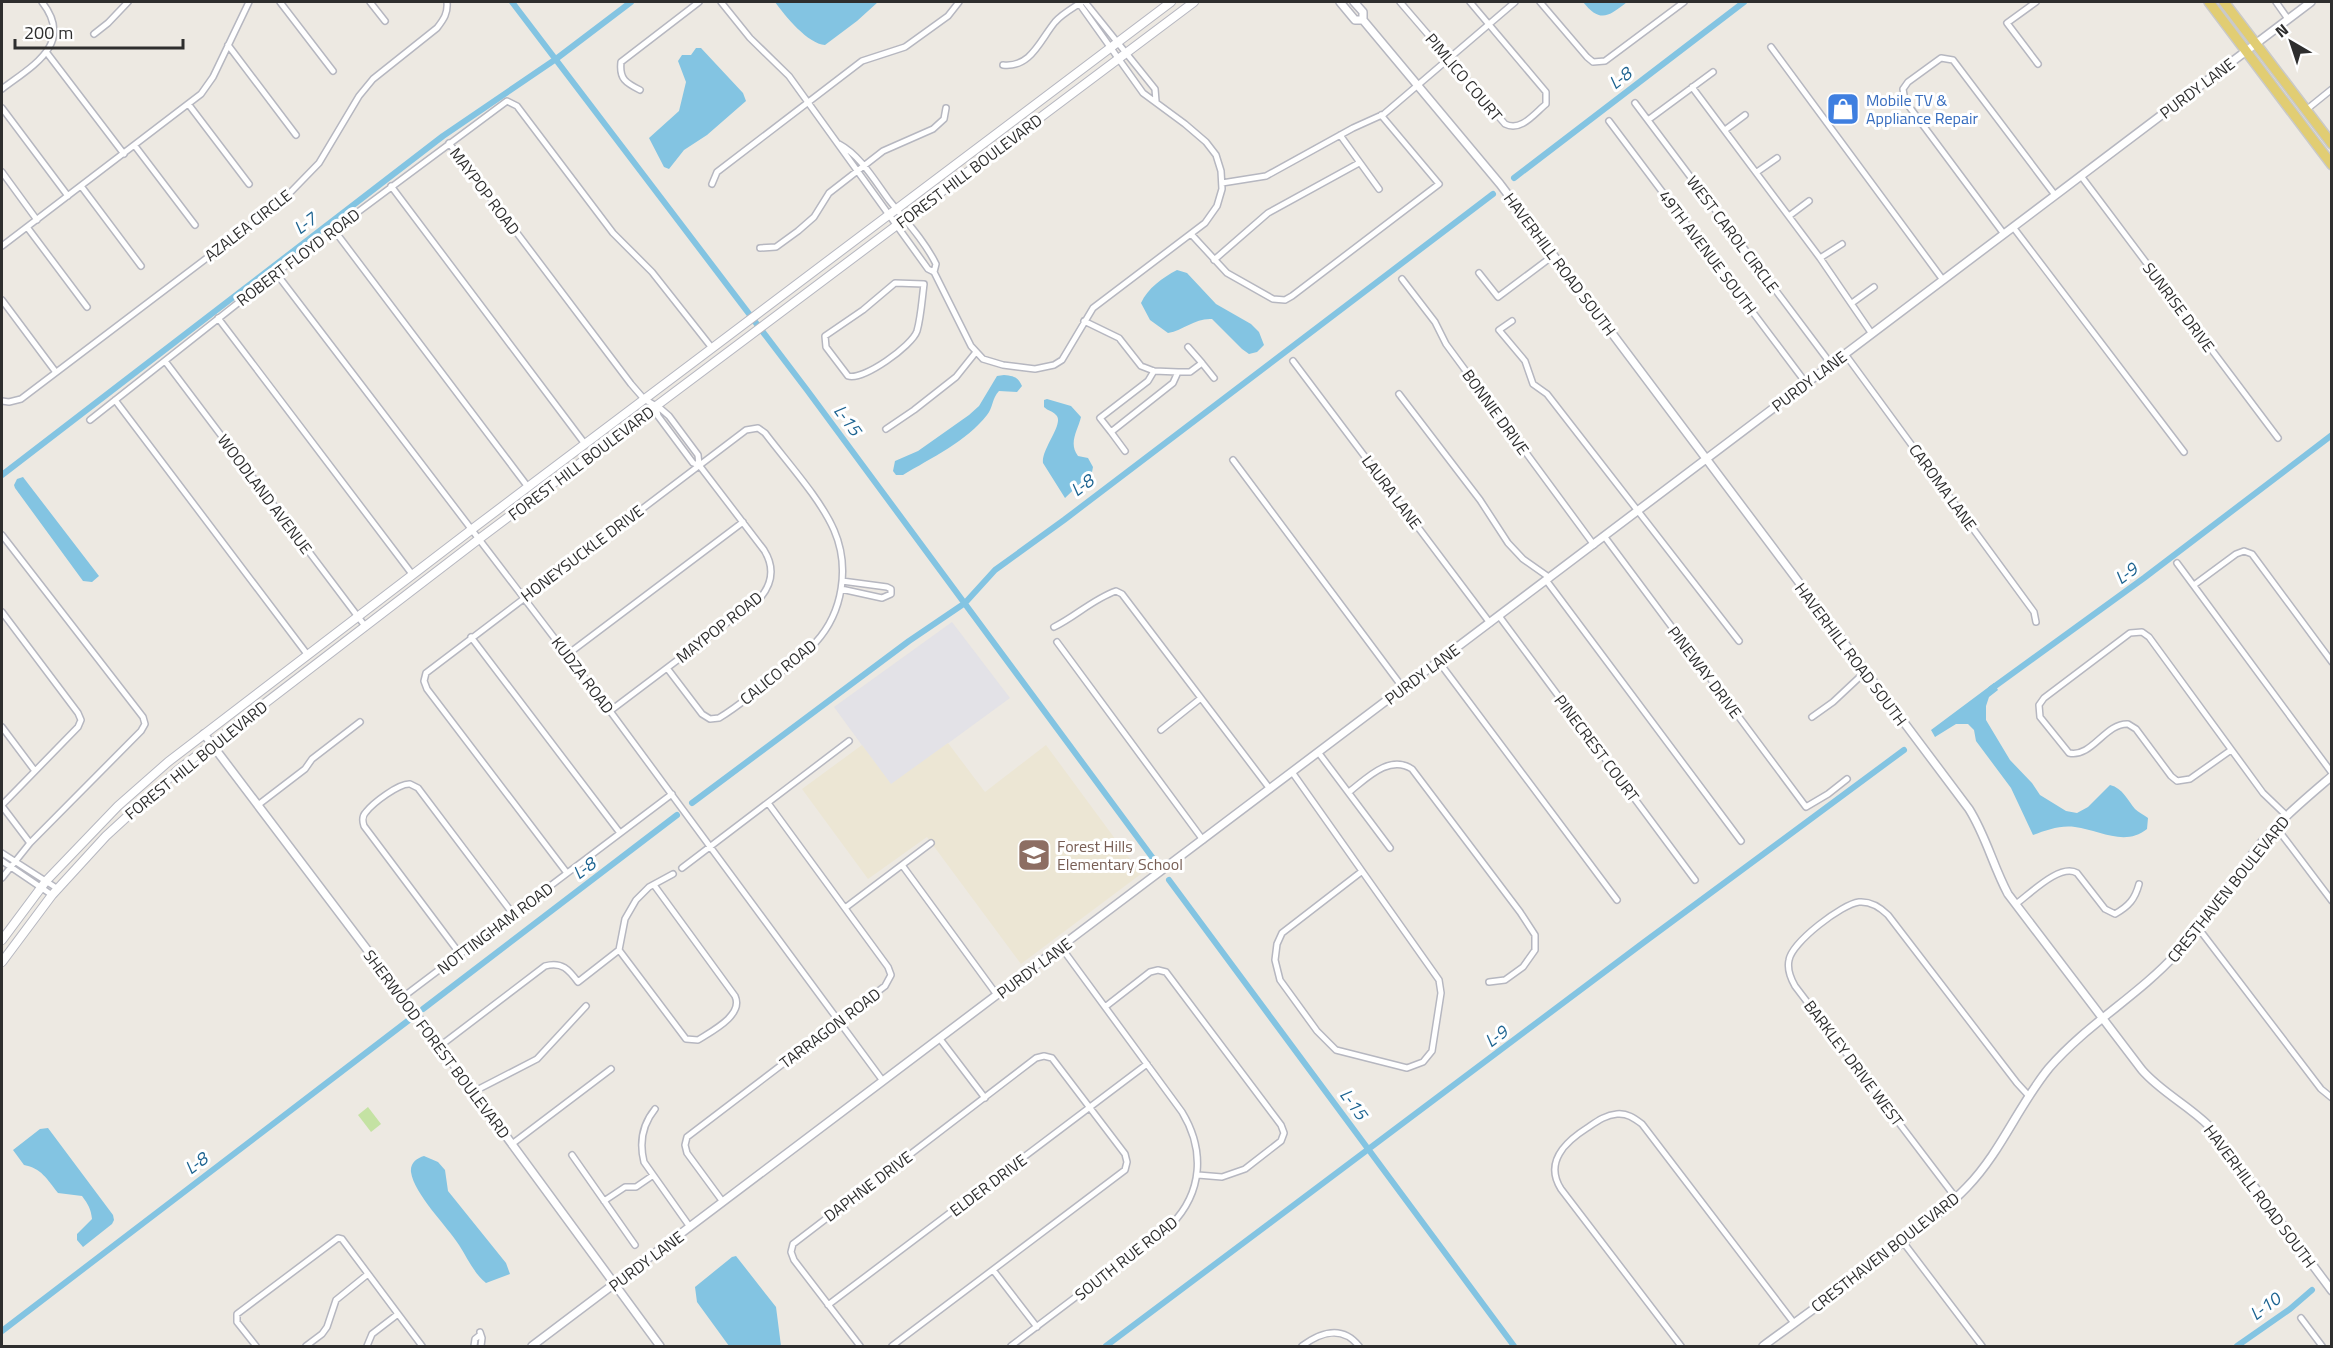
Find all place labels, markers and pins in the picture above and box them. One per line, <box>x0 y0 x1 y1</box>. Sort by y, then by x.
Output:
place label: Mobile TV & Appliance Repair <box>1866 88 1978 130</box>
shop icon: Mobile TV & Appliance Repair <box>1825 91 1861 127</box>
place label: Forest Hills Elementary School <box>1057 834 1183 876</box>
school or university icon: Forest Hills Elementary School <box>1016 837 1052 873</box>

